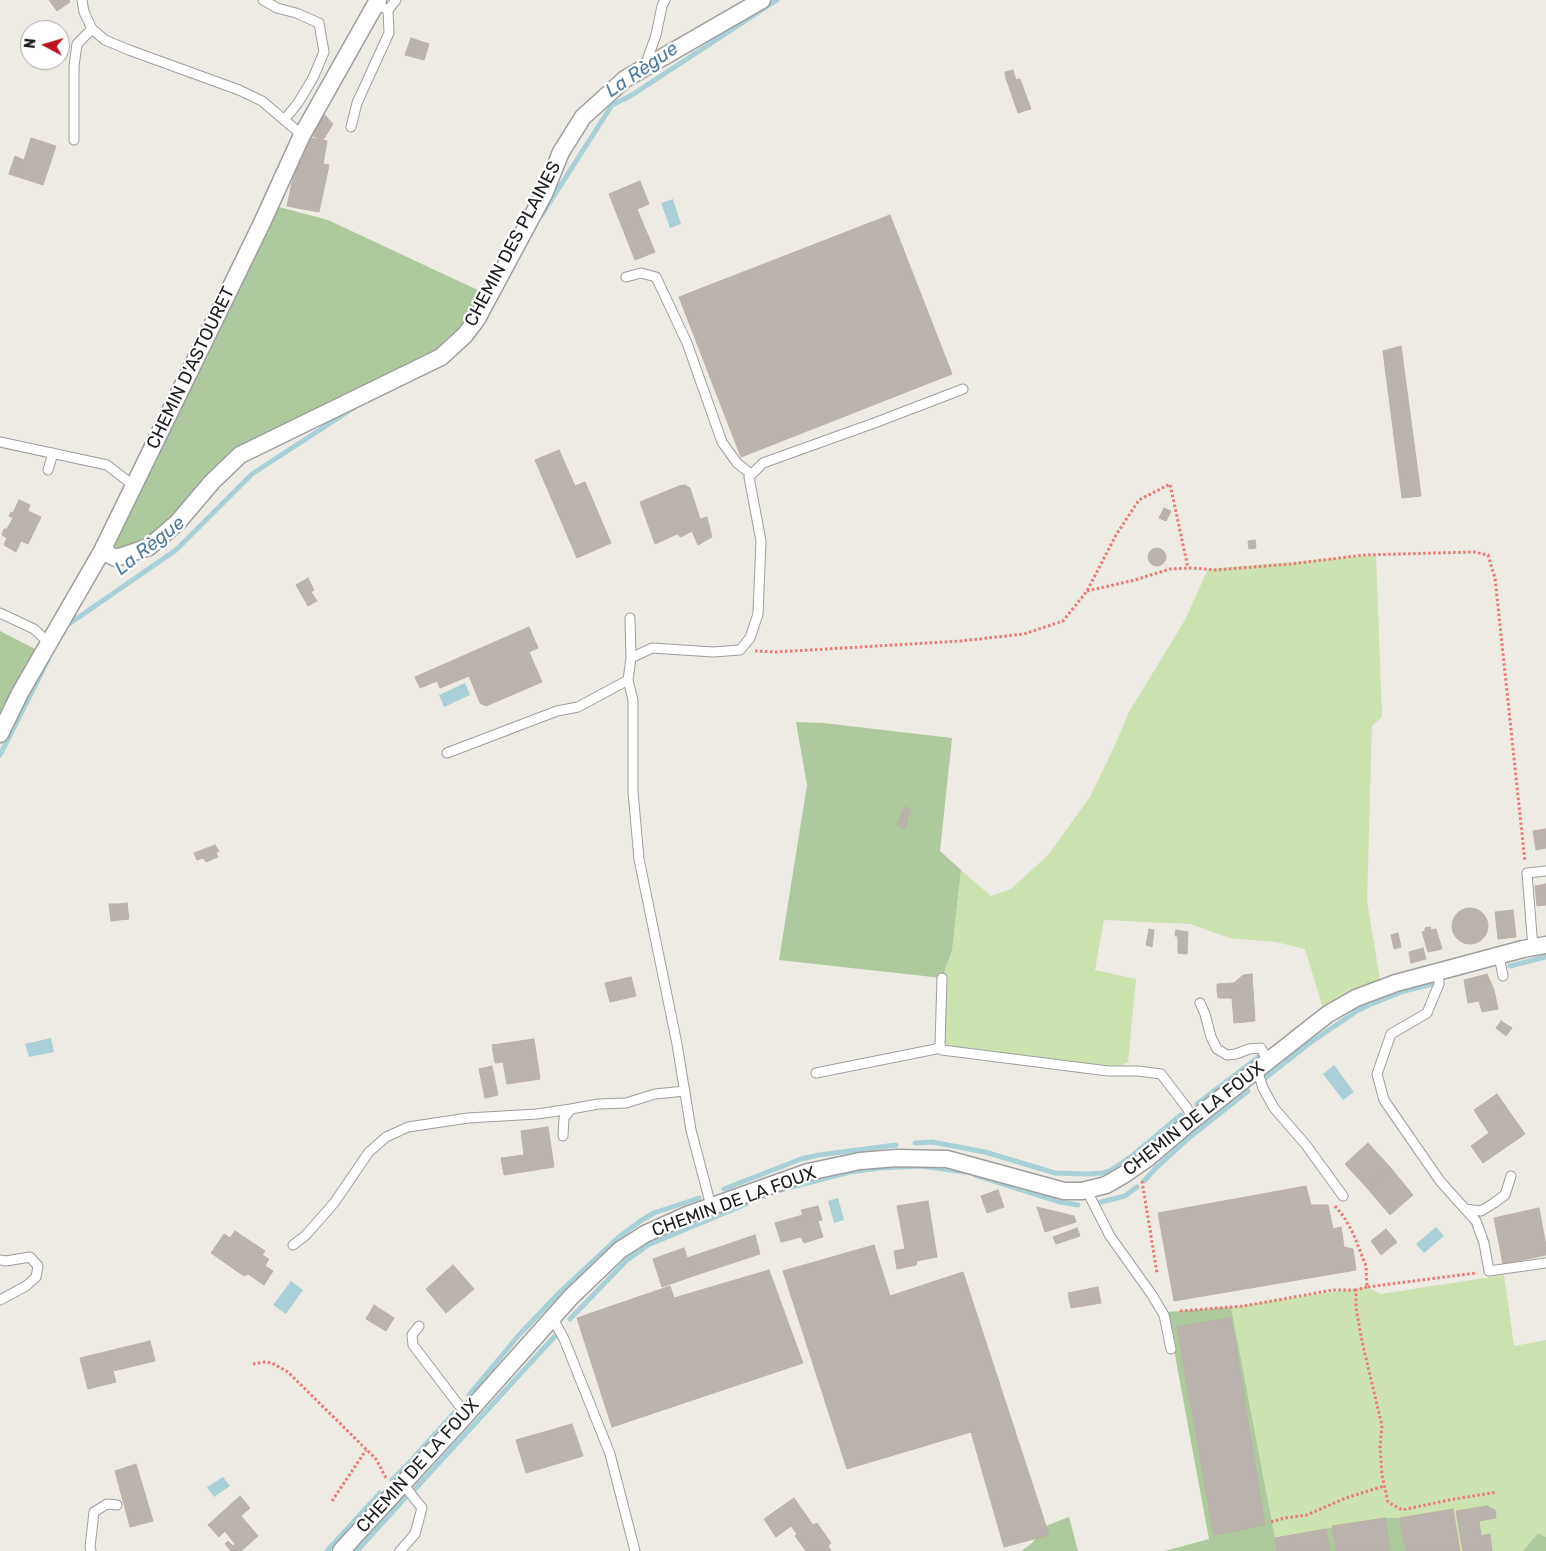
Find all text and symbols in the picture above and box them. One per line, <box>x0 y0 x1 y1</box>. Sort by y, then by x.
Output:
north arrow <box>20 20 70 70</box>
water label: La Règue <box>601 37 683 103</box>
text: N <box>22 38 40 49</box>
street label: CHEMIN DES PLAINES <box>460 158 566 330</box>
street label: CHEMIN D'ASTOURET <box>142 283 240 453</box>
water label: La Règue <box>110 512 190 580</box>
street label: CHEMIN DE LA FOUX <box>1119 1057 1269 1181</box>
street label: CHEMIN DE LA FOUX <box>649 1162 819 1242</box>
street label: CHEMIN DE LA FOUX <box>352 1395 484 1537</box>

